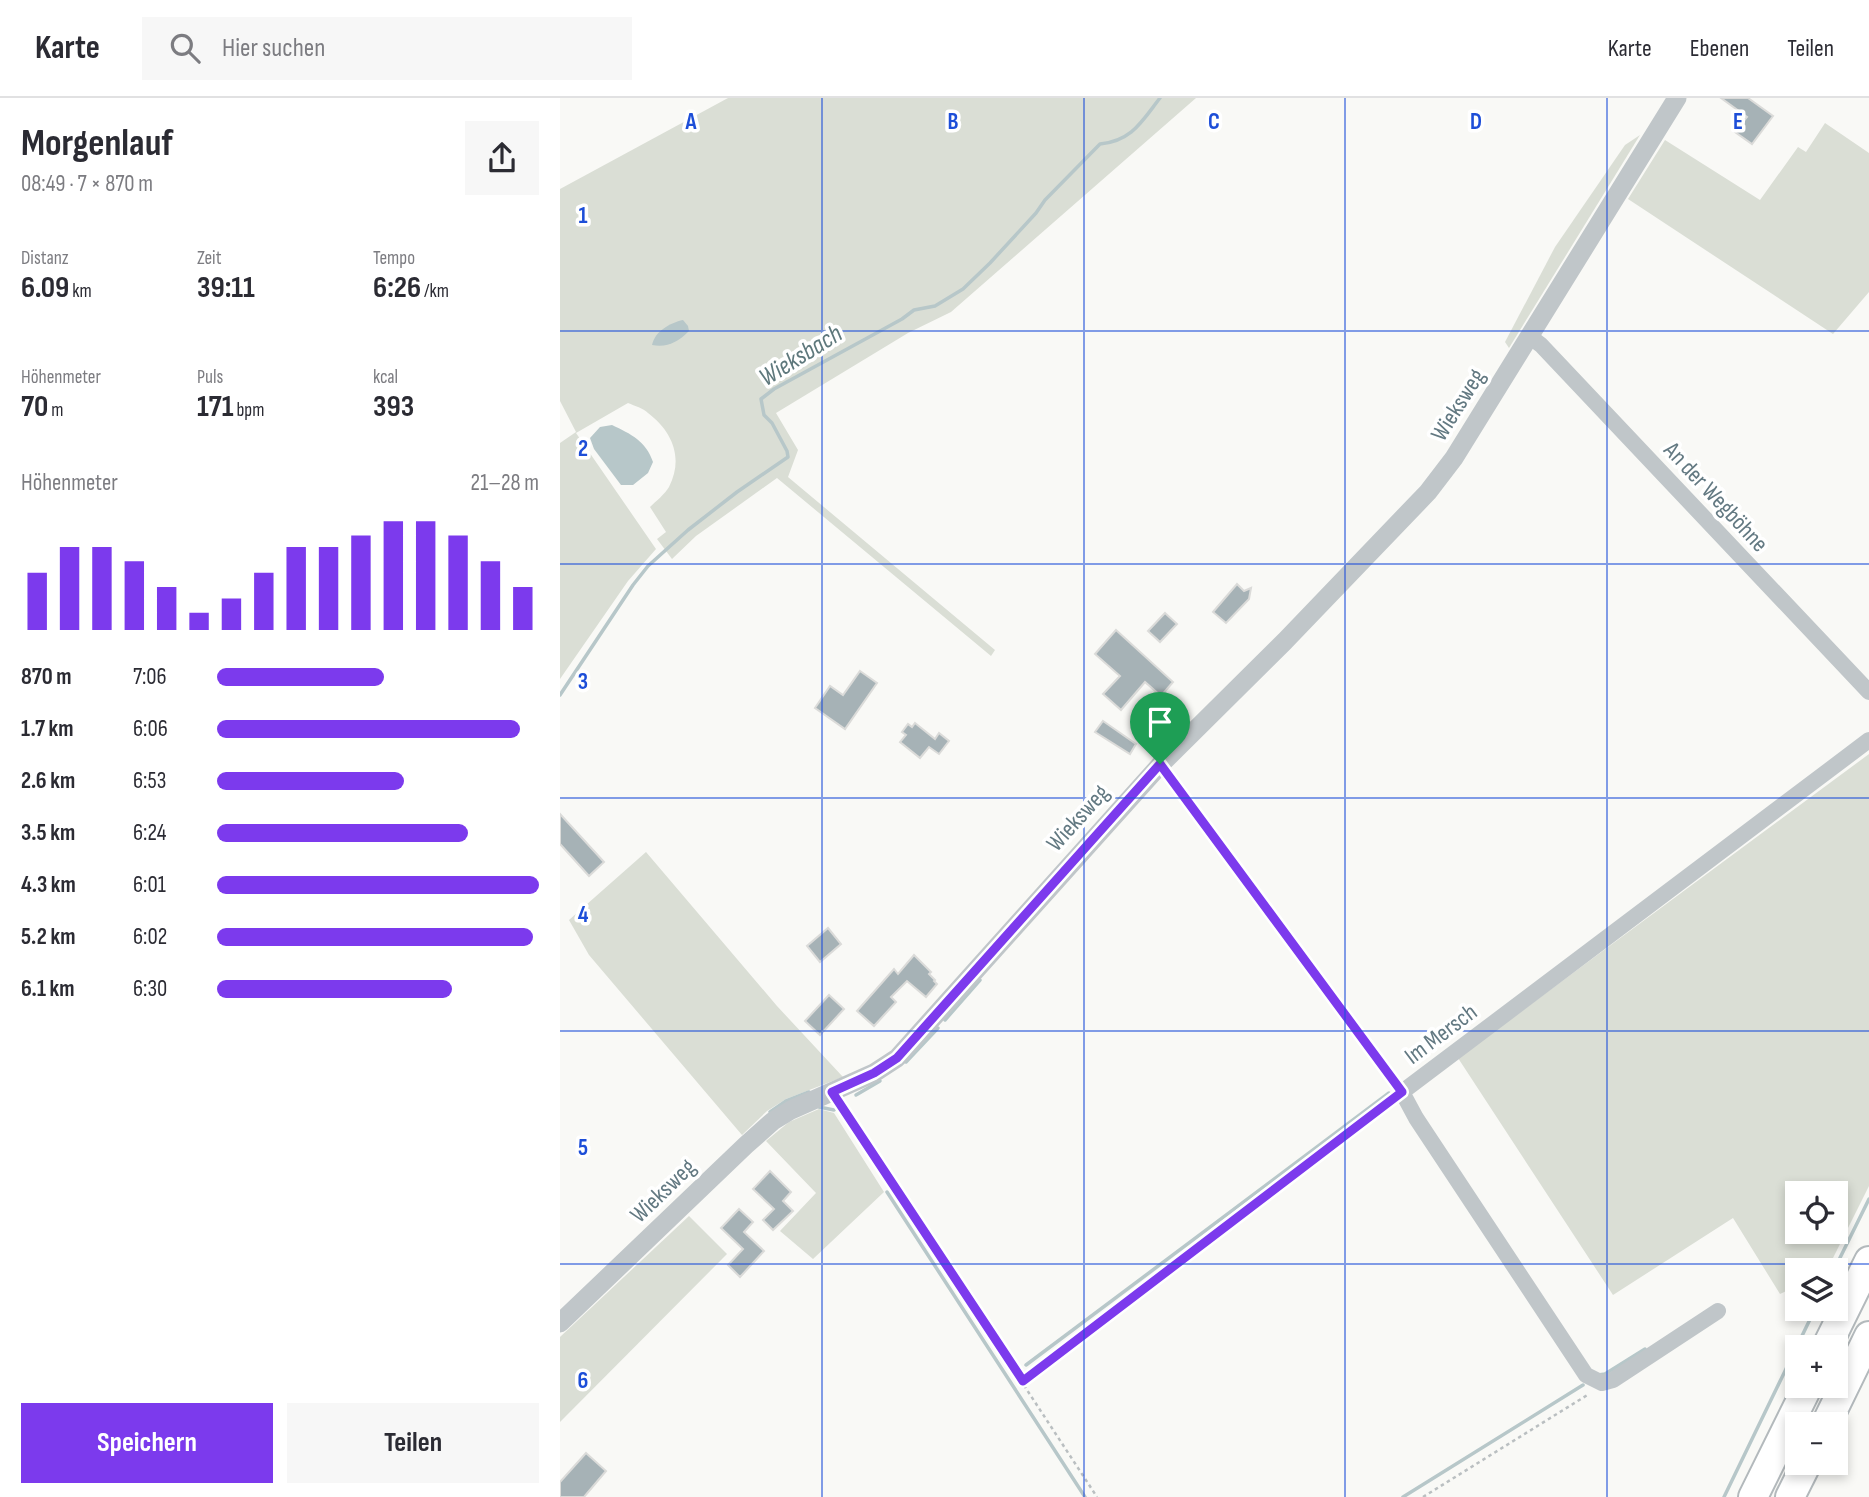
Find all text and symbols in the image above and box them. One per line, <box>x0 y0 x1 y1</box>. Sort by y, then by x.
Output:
search box <box>142 17 632 80</box>
text: Karte <box>35 28 100 68</box>
icon: search <box>166 29 204 67</box>
text: Hier suchen <box>222 33 325 64</box>
text: Karte <box>1608 34 1652 63</box>
text: Ebenen <box>1690 34 1749 63</box>
text: Teilen <box>1787 34 1834 63</box>
text: A <box>685 108 698 136</box>
text: B <box>948 108 959 136</box>
text: C <box>1208 108 1220 136</box>
text: D <box>1470 108 1482 136</box>
text: E <box>1733 108 1743 136</box>
text: Morgenlauf <box>21 121 173 166</box>
button: share <box>465 121 539 195</box>
text: 08:49 · 7 × 870 m <box>21 170 153 198</box>
text: 1 <box>578 202 588 230</box>
text: Distanz <box>21 247 69 270</box>
text: Zeit <box>197 247 221 270</box>
text: Tempo <box>373 247 415 270</box>
text: 6.09 <box>21 270 69 306</box>
text: 39:11 <box>197 270 255 306</box>
text: 6:26 <box>373 270 421 306</box>
text: km <box>69 280 92 303</box>
text: /km <box>421 280 449 303</box>
water label: Wieksbach <box>754 318 848 394</box>
street label: Wieksweg <box>1425 363 1491 447</box>
text: Höhenmeter <box>21 366 101 389</box>
text: Puls <box>197 366 223 389</box>
text: kcal <box>373 366 398 389</box>
text: 70 <box>21 389 48 425</box>
text: 171 <box>197 389 233 425</box>
text: 393 <box>373 389 414 425</box>
text: m <box>48 399 63 422</box>
text: bpm <box>233 399 264 422</box>
text: 2 <box>578 435 588 463</box>
street label: An der Wegböhne <box>1657 435 1774 558</box>
text: Höhenmeter <box>21 469 118 497</box>
text: 21–28 m <box>471 469 539 497</box>
text: 870 m <box>21 663 72 691</box>
text: 7:06 <box>133 663 167 691</box>
text: 3 <box>578 668 588 696</box>
pin <box>1130 692 1190 764</box>
icon: arrive <box>1141 703 1179 741</box>
text: 1.7 km <box>21 715 74 743</box>
text: 6:06 <box>133 715 168 743</box>
text: 2.6 km <box>21 767 75 795</box>
text: 6:53 <box>133 767 166 795</box>
street label: Wieksweg <box>1041 779 1115 857</box>
text: 3.5 km <box>21 819 75 847</box>
text: 6:24 <box>133 819 166 847</box>
text: 4.3 km <box>21 871 76 899</box>
text: 6:01 <box>133 871 166 899</box>
text: 4 <box>578 901 589 929</box>
text: 5.2 km <box>21 923 75 951</box>
text: 6:02 <box>133 923 167 951</box>
text: 6.1 km <box>21 975 74 1003</box>
text: 6:30 <box>133 975 167 1003</box>
street label: Im Mersch <box>1399 997 1483 1071</box>
text: 5 <box>578 1134 588 1162</box>
street label: Wieksweg <box>624 1153 702 1229</box>
map controls <box>1785 1181 1848 1475</box>
button: locate <box>1785 1181 1848 1244</box>
button: layers <box>1785 1258 1848 1321</box>
button: + <box>1785 1335 1848 1398</box>
text: 6 <box>578 1367 588 1395</box>
button: Speichern <box>21 1403 273 1483</box>
button: Teilen <box>287 1403 539 1483</box>
button: − <box>1785 1412 1848 1475</box>

